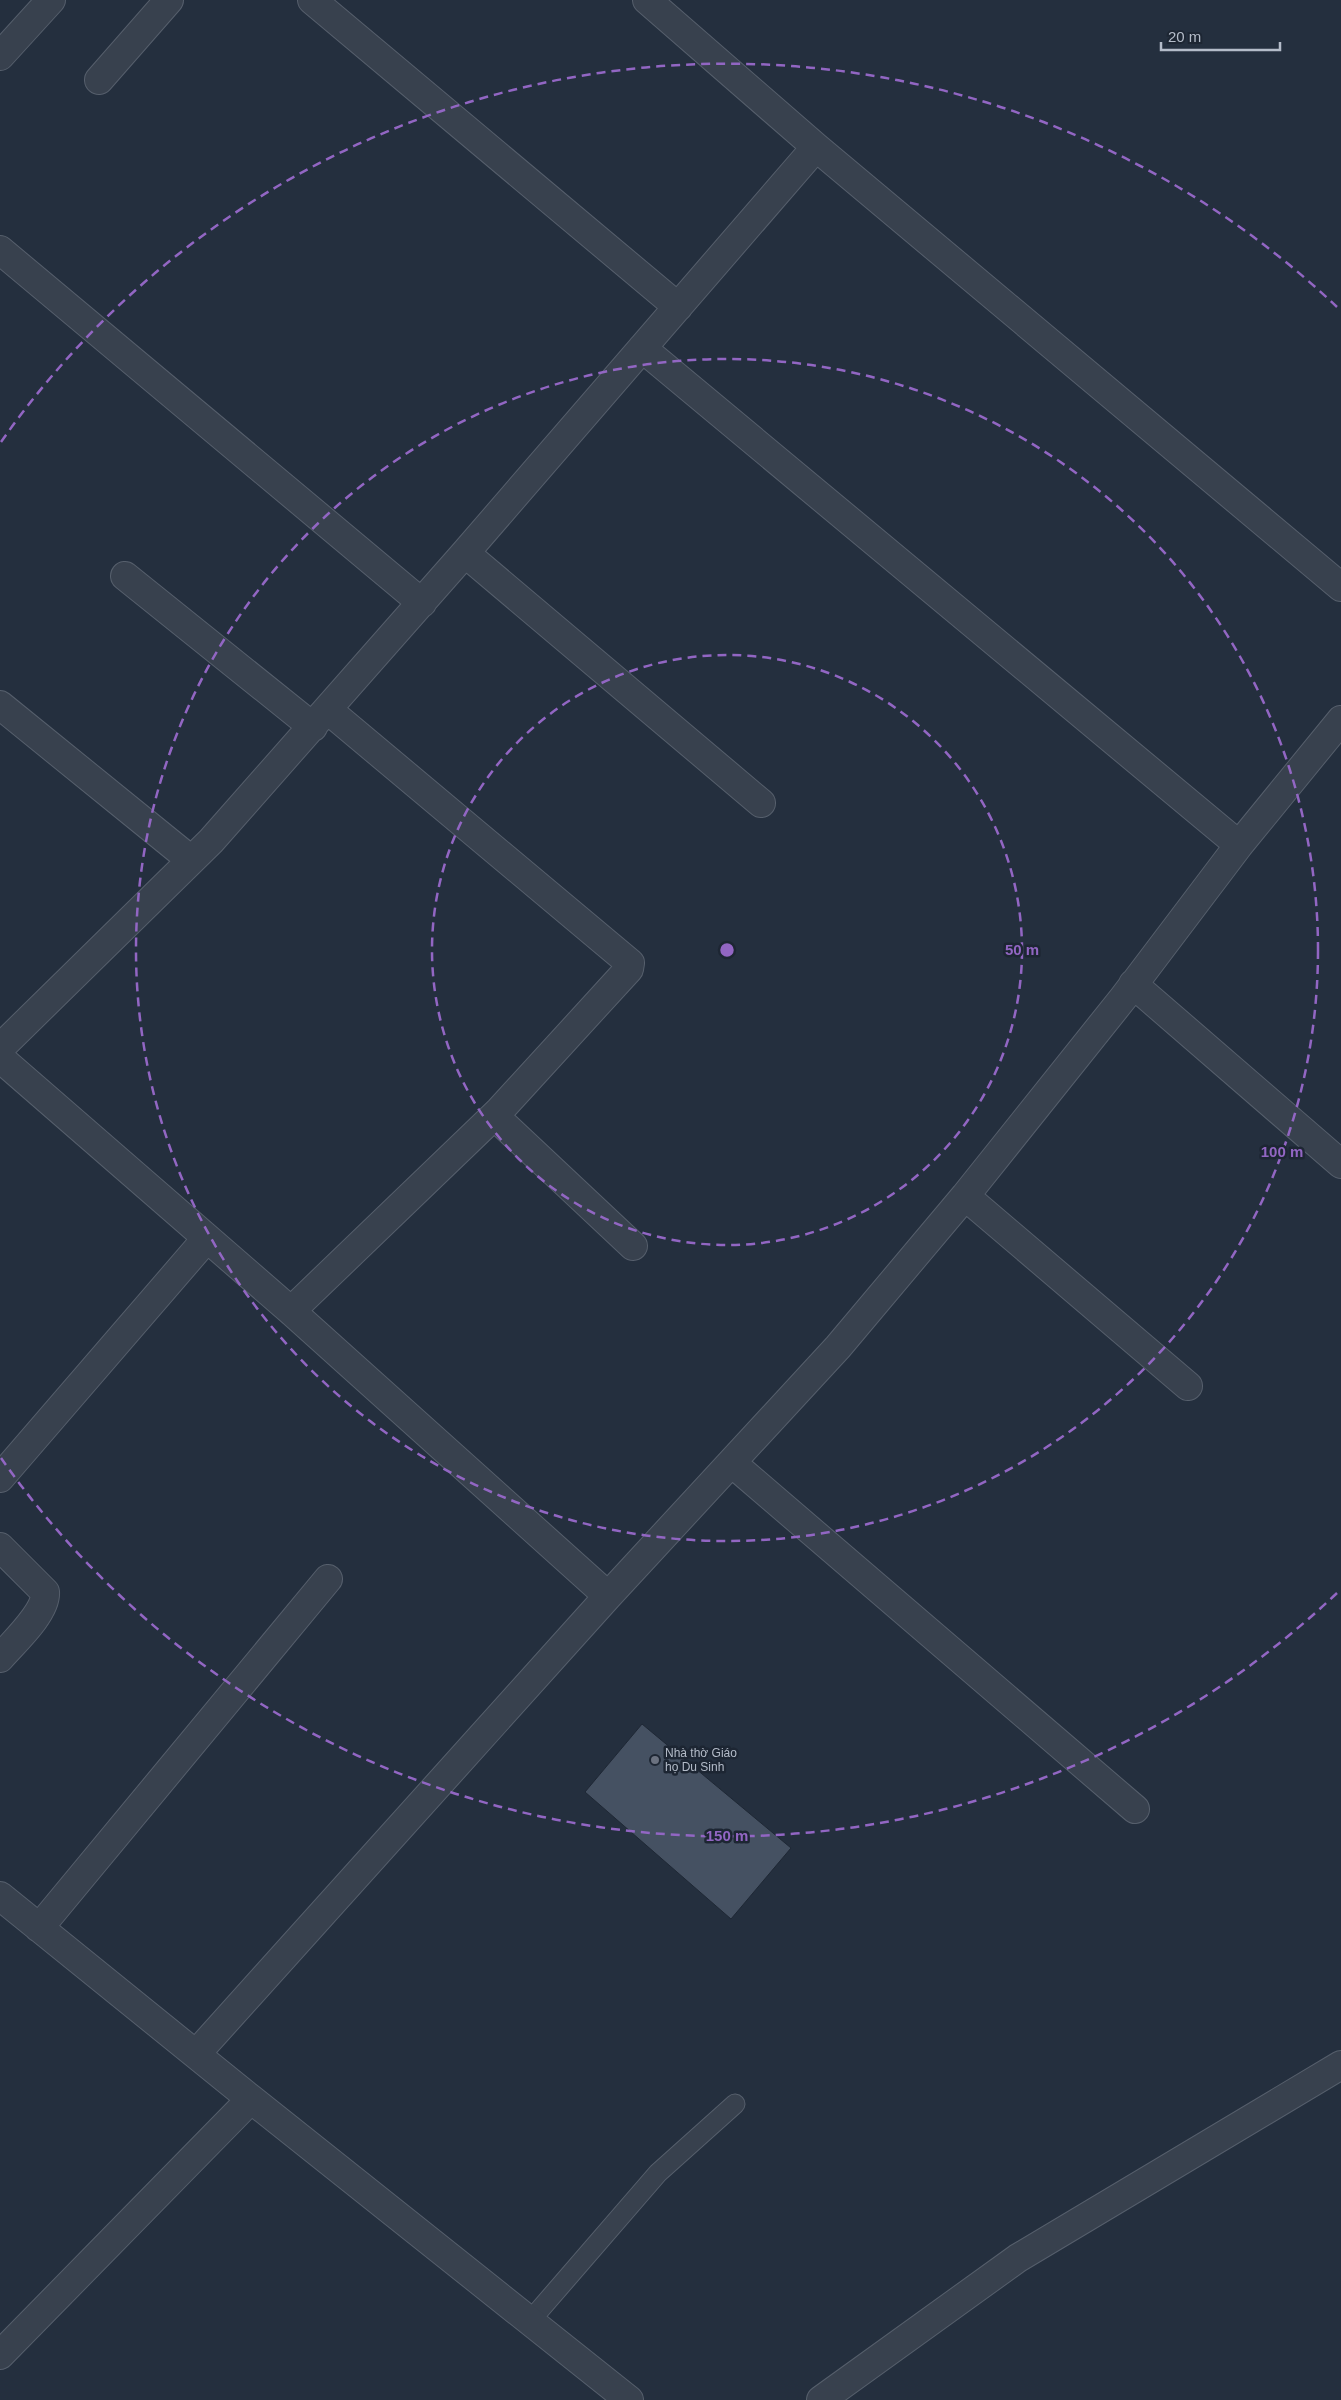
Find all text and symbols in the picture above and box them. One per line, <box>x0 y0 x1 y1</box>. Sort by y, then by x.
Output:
scale bar <box>1161 20 1280 52</box>
text: 20 m <box>1168 28 1201 45</box>
centre of rings <box>718 941 736 959</box>
text: 50 m <box>1005 941 1039 958</box>
text: 100 m <box>1261 1143 1303 1160</box>
place label: Nhà thờ Giáo họ Du Sinh <box>665 1746 737 1774</box>
marker: Nhà thờ Giáo họ Du Sinh <box>649 1754 661 1766</box>
text: 150 m <box>706 1827 748 1844</box>

